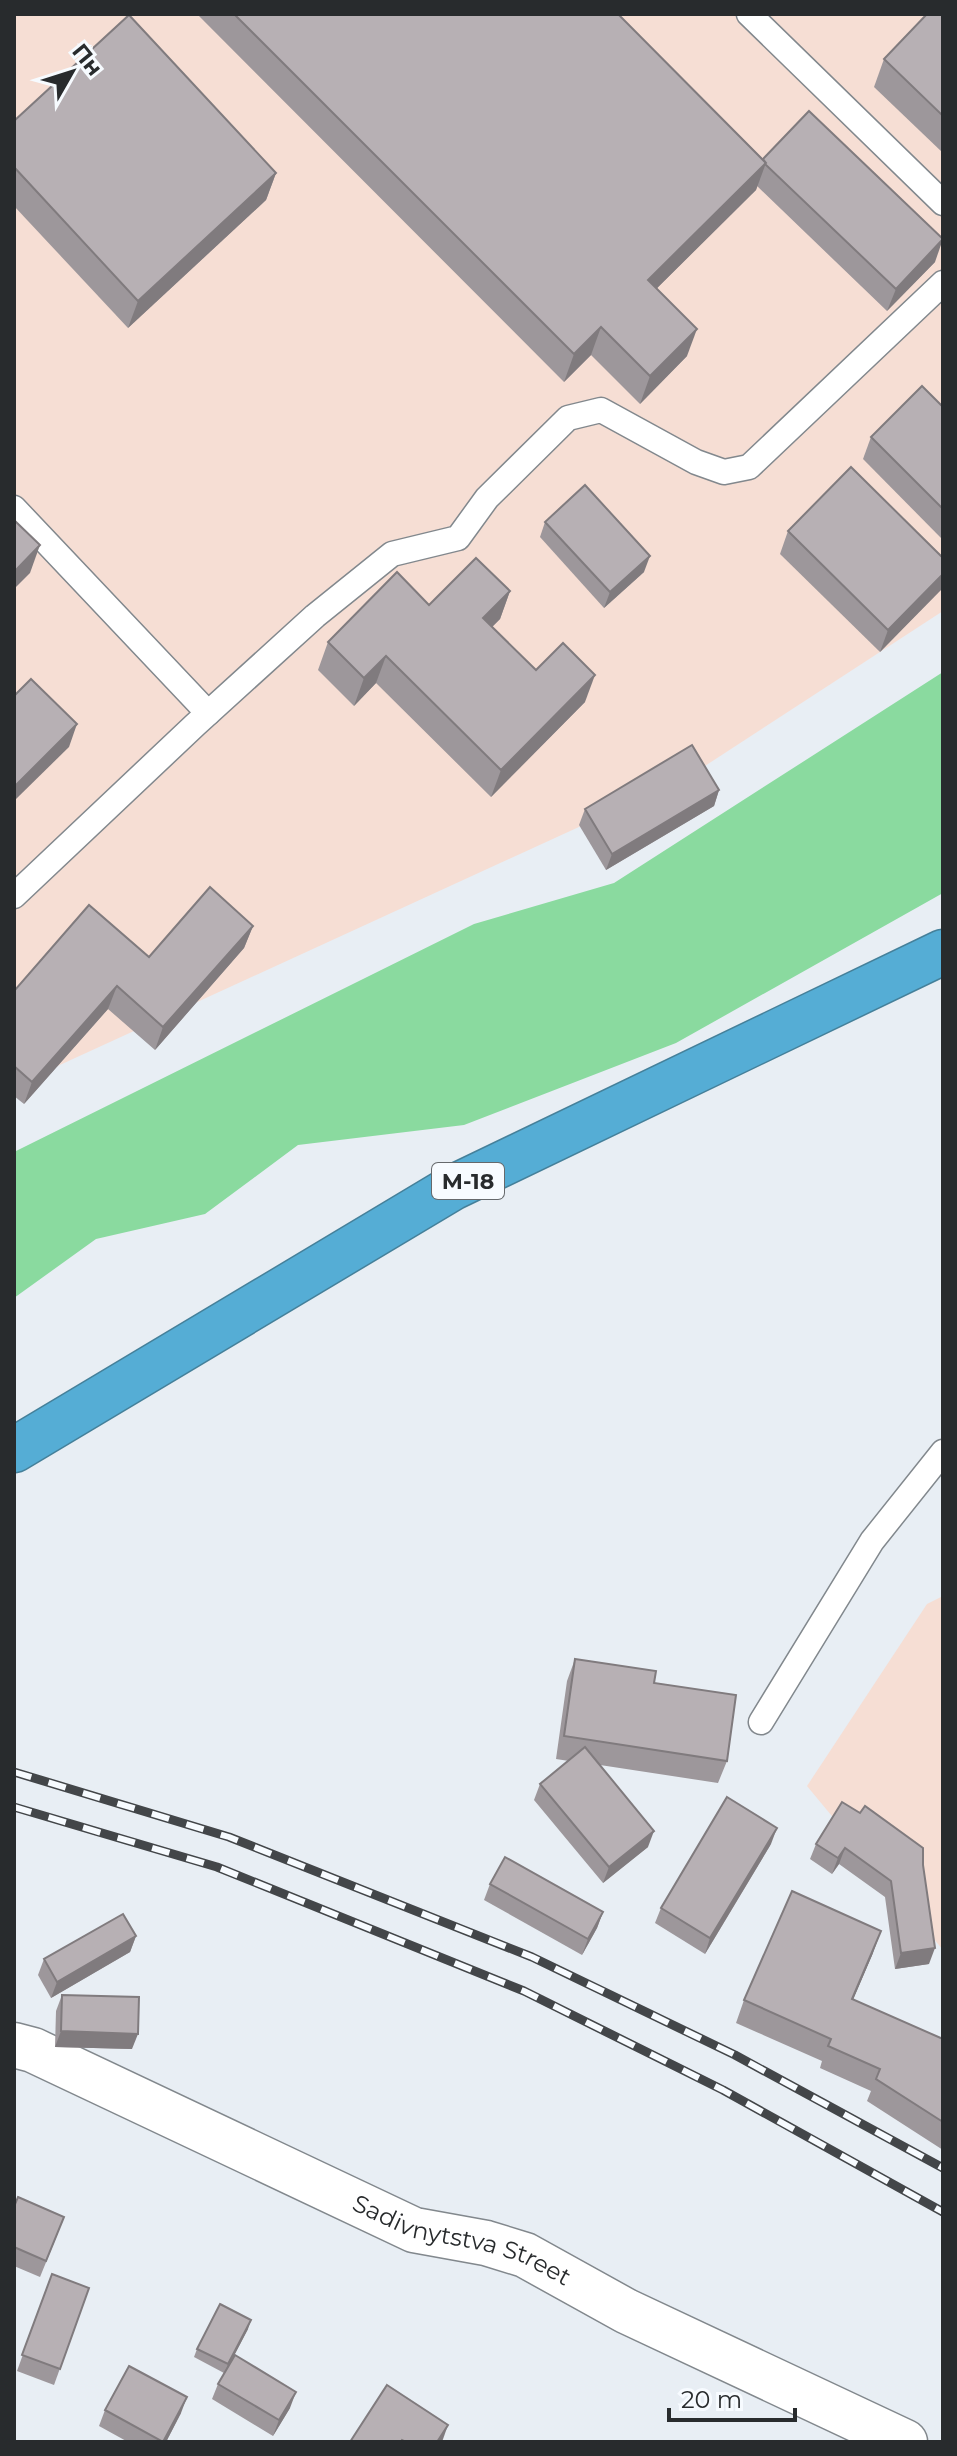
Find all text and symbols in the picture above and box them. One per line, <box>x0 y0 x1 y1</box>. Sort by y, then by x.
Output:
north arrow <box>32 32 112 112</box>
text: Пн <box>66 38 108 81</box>
road number: М-18 <box>432 1163 504 1199</box>
street label: Sadivnytstva Street <box>348 2188 576 2292</box>
scale bar <box>669 2372 795 2422</box>
text: 20 m <box>681 2385 742 2414</box>

